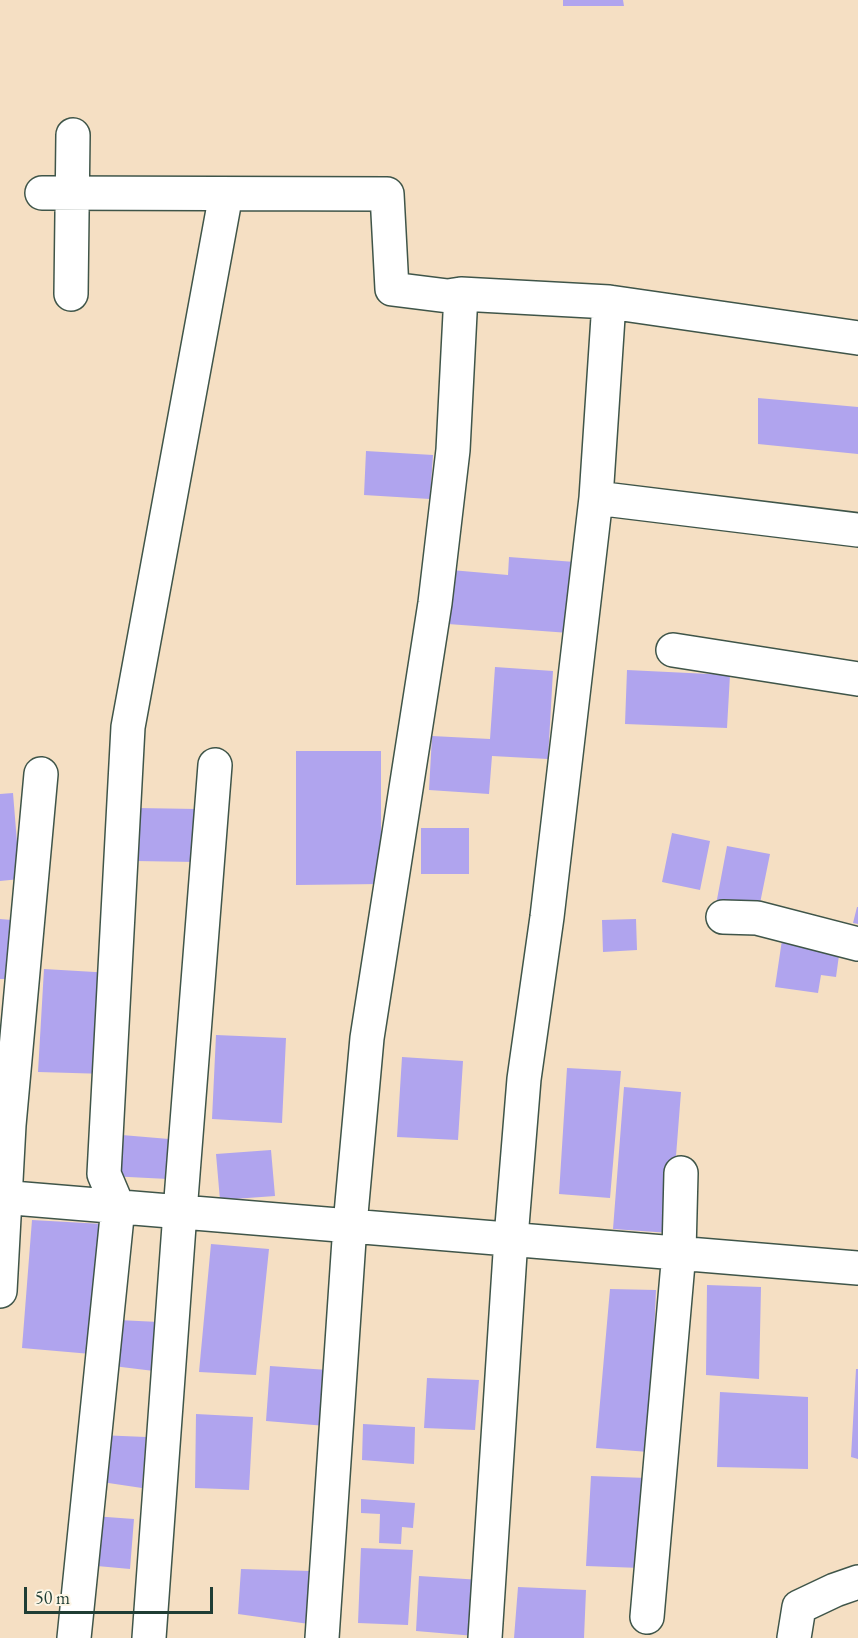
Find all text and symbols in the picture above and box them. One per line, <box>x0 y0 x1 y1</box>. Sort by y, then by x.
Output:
scale bar <box>27 1575 216 1613</box>
text: 50 m <box>35 1586 70 1609</box>

